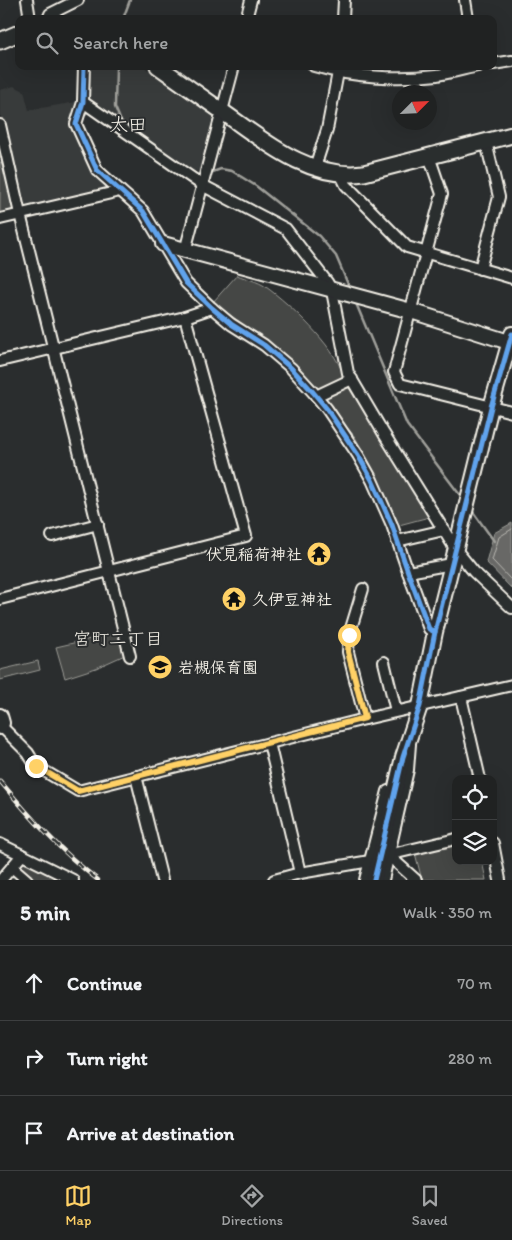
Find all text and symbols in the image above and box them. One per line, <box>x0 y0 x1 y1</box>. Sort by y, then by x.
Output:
search box <box>15 15 497 70</box>
icon: search <box>33 29 61 57</box>
text: Search here <box>73 31 168 54</box>
north arrow <box>392 85 437 130</box>
district label: 太田 <box>109 113 147 136</box>
temple icon: 伏見稲荷神社 <box>306 541 332 567</box>
place label: 伏見稲荷神社 <box>206 545 302 564</box>
temple icon: 久伊豆神社 <box>221 586 247 612</box>
place label: 久伊豆神社 <box>252 590 332 609</box>
route start <box>338 624 361 647</box>
district label: 宮町二丁目 <box>73 628 163 650</box>
school or university icon: 岩槻保育園 <box>147 654 173 680</box>
place label: 岩槻保育園 <box>178 658 258 677</box>
route end <box>25 755 48 778</box>
map controls <box>452 775 497 865</box>
button: locate <box>452 775 497 820</box>
button: layers <box>452 820 497 865</box>
text: 5 min <box>20 900 70 925</box>
text: Walk · 350 m <box>403 903 492 922</box>
icon: ahead <box>20 969 48 997</box>
text: Continue <box>67 972 142 995</box>
text: 70 m <box>457 974 492 993</box>
icon: right <box>20 1044 48 1072</box>
text: Turn right <box>67 1047 148 1070</box>
text: 280 m <box>448 1049 492 1068</box>
icon: arrive <box>20 1119 48 1147</box>
text: Arrive at destination <box>67 1122 234 1145</box>
tab: Map <box>64 1182 92 1229</box>
tab: Directions <box>221 1182 283 1229</box>
tab: Saved <box>412 1182 448 1229</box>

